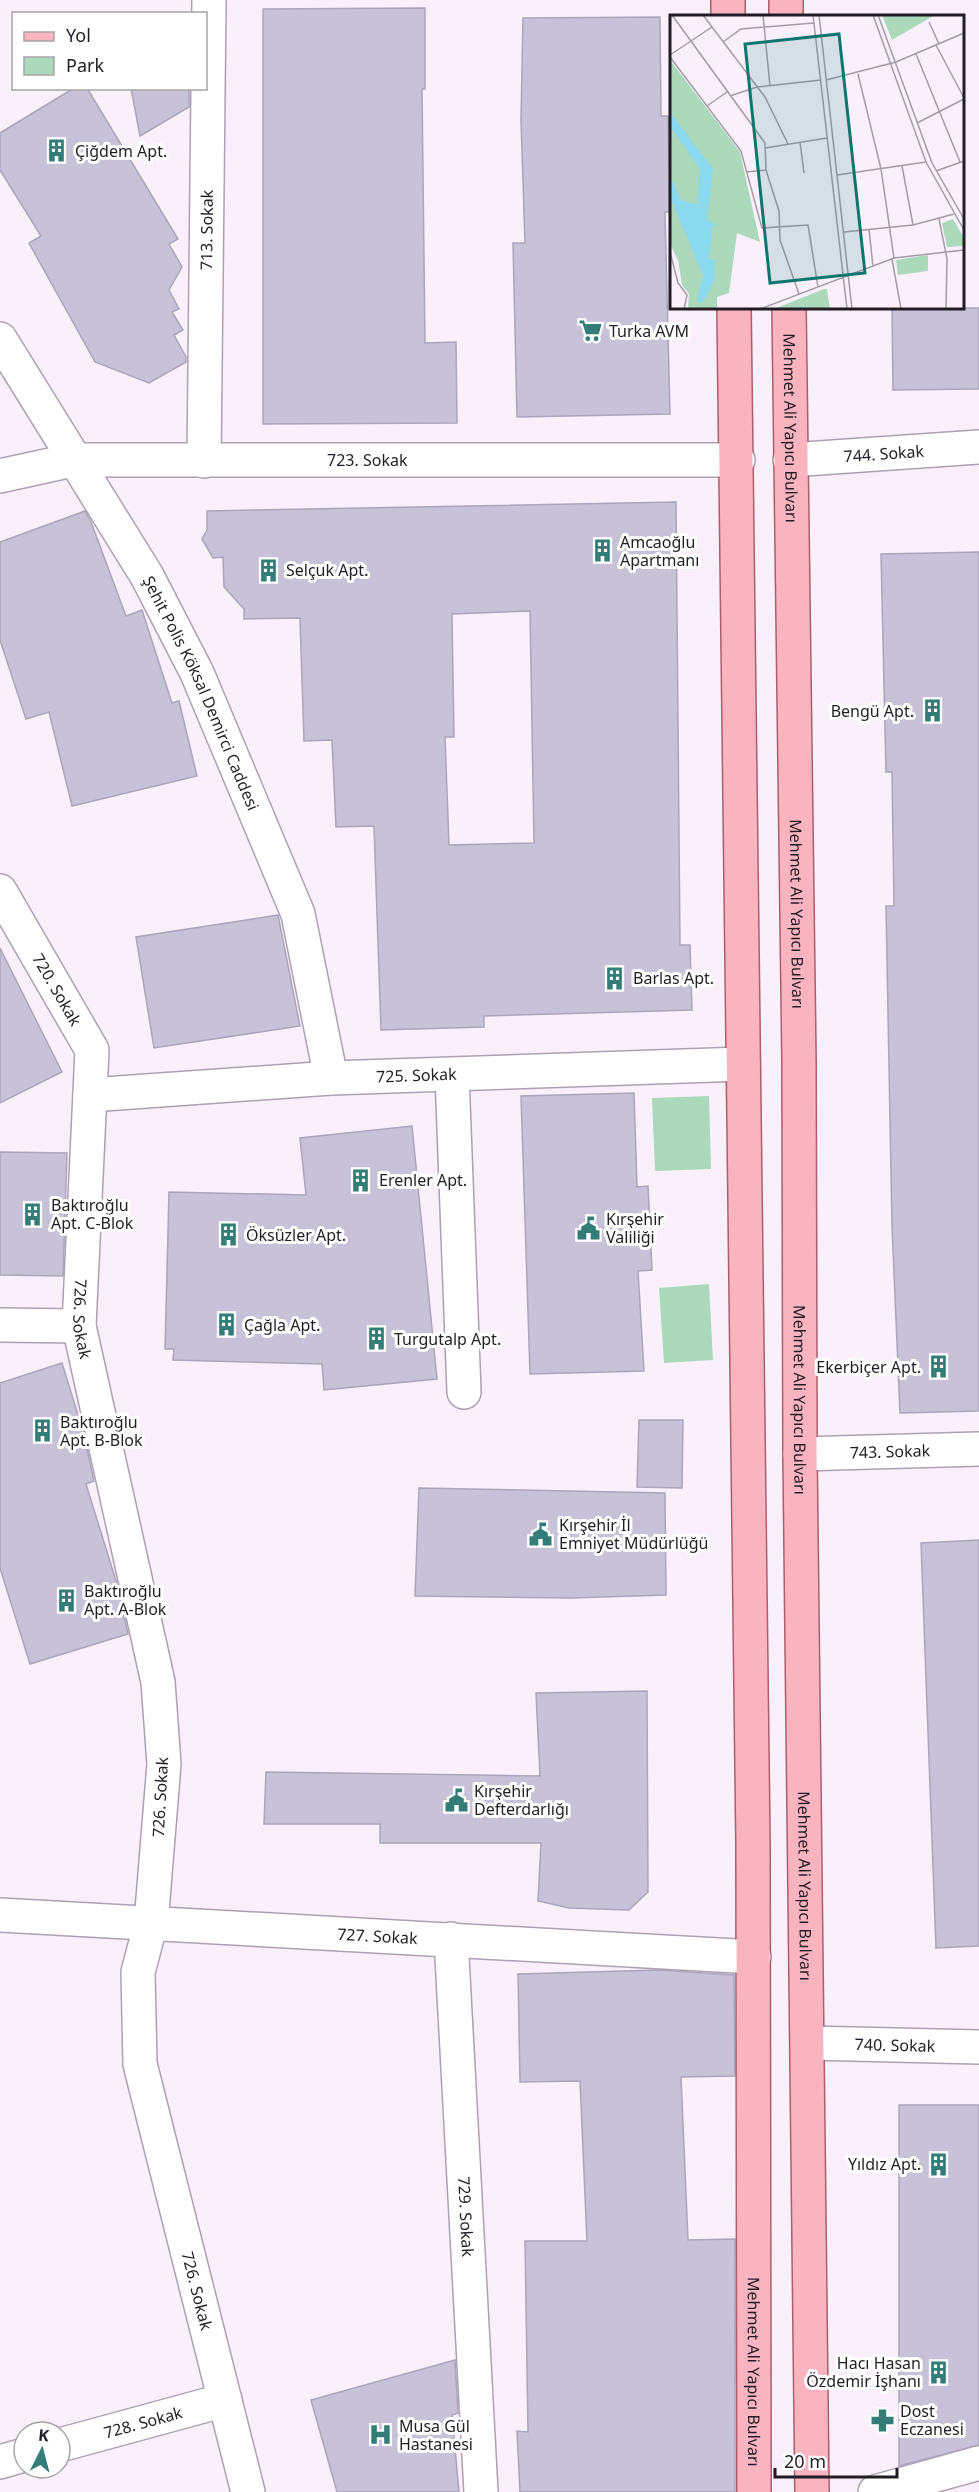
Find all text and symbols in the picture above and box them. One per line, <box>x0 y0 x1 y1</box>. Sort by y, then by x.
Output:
legend <box>12 12 207 90</box>
inset map <box>670 15 964 309</box>
text: Yol <box>66 23 91 47</box>
text: Park <box>66 53 104 77</box>
building icon: Çiğdem Apt. <box>44 138 70 164</box>
place label: Çiğdem Apt. <box>75 140 167 162</box>
street label: 713. Sokak <box>195 189 218 270</box>
supermarket icon: Turka AVM <box>578 318 604 344</box>
place label: Turka AVM <box>609 320 689 342</box>
street label: Mehmet Ali Yapıcı Bulvarı <box>778 333 803 523</box>
street label: 744. Sokak <box>843 440 925 467</box>
street label: 723. Sokak <box>327 449 408 471</box>
place label: Amcaoğlu Apartmanı <box>620 531 699 571</box>
building icon: Amcaoğlu Apartmanı <box>589 538 615 564</box>
building icon: Selçuk Apt. <box>255 557 281 583</box>
place label: Selçuk Apt. <box>286 559 368 581</box>
street label: Şehit Polis Köksal Demirci Caddesi <box>138 572 264 814</box>
building icon: Bengü Apt. <box>919 698 945 724</box>
place label: Bengü Apt. <box>831 700 914 722</box>
street label: Mehmet Ali Yapıcı Bulvarı <box>785 819 809 1009</box>
street label: 720. Sokak <box>27 949 87 1030</box>
building icon: Barlas Apt. <box>602 965 628 991</box>
place label: Barlas Apt. <box>633 967 714 989</box>
street label: 725. Sokak <box>376 1063 457 1087</box>
building icon: Erenler Apt. <box>348 1167 374 1193</box>
place label: Erenler Apt. <box>379 1169 467 1191</box>
place label: Baktıroğlu Apt. C-Blok <box>51 1194 134 1234</box>
building icon: Baktıroğlu Apt. C-Blok <box>20 1201 46 1227</box>
place label: Kırşehir Valiliği <box>606 1208 664 1248</box>
public building icon: Kırşehir Valiliği <box>575 1215 601 1241</box>
building icon: Öksüzler Apt. <box>215 1222 241 1248</box>
place label: Öksüzler Apt. <box>246 1224 346 1246</box>
street label: 726. Sokak <box>68 1278 97 1361</box>
street label: Mehmet Ali Yapıcı Bulvarı <box>789 1305 811 1495</box>
building icon: Çağla Apt. <box>213 1312 239 1338</box>
place label: Çağla Apt. <box>244 1314 320 1336</box>
building icon: Turgutalp Apt. <box>363 1326 389 1352</box>
place label: Turgutalp Apt. <box>394 1328 501 1350</box>
building icon: Ekerbiçer Apt. <box>926 1354 952 1380</box>
place label: Ekerbiçer Apt. <box>816 1356 921 1378</box>
place label: Baktıroğlu Apt. B-Blok <box>60 1411 143 1451</box>
building icon: Baktıroğlu Apt. B-Blok <box>29 1418 55 1444</box>
street label: 743. Sokak <box>849 1439 931 1464</box>
place label: Kırşehir İl Emniyet Müdürlüğü <box>559 1514 708 1554</box>
public building icon: Kırşehir İl Emniyet Müdürlüğü <box>528 1521 554 1547</box>
place label: Baktıroğlu Apt. A-Blok <box>84 1580 167 1620</box>
building icon: Baktıroğlu Apt. A-Blok <box>53 1587 79 1613</box>
street label: 726. Sokak <box>147 1756 173 1838</box>
place label: Kırşehir Defterdarlığı <box>474 1780 569 1820</box>
public building icon: Kırşehir Defterdarlığı <box>443 1787 469 1813</box>
street label: Mehmet Ali Yapıcı Bulvarı <box>793 1791 817 1981</box>
street label: 727. Sokak <box>337 1923 419 1949</box>
street label: 740. Sokak <box>854 2033 936 2057</box>
building icon: Yıldız Apt. <box>926 2151 952 2177</box>
place label: Yıldız Apt. <box>848 2153 921 2175</box>
street label: 729. Sokak <box>453 2176 479 2258</box>
street label: 726. Sokak <box>177 2249 218 2333</box>
street label: Mehmet Ali Yapıcı Bulvarı <box>743 2277 765 2467</box>
place label: Hacı Hasan Özdemir İşhanı <box>806 2352 921 2392</box>
building icon: Hacı Hasan Özdemir İşhanı <box>926 2359 952 2385</box>
place label: Dost Eczanesi <box>900 2400 964 2440</box>
street label: 728. Sokak <box>101 2401 185 2444</box>
pharmacy icon: Dost Eczanesi <box>869 2407 895 2433</box>
place label: Musa Gül Hastanesi <box>399 2415 473 2455</box>
north arrow <box>12 2420 72 2480</box>
hospital icon: Musa Gül Hastanesi <box>368 2422 394 2448</box>
text: K <box>37 2424 50 2447</box>
scale bar <box>775 2441 896 2479</box>
text: 20 m <box>784 2449 826 2473</box>

